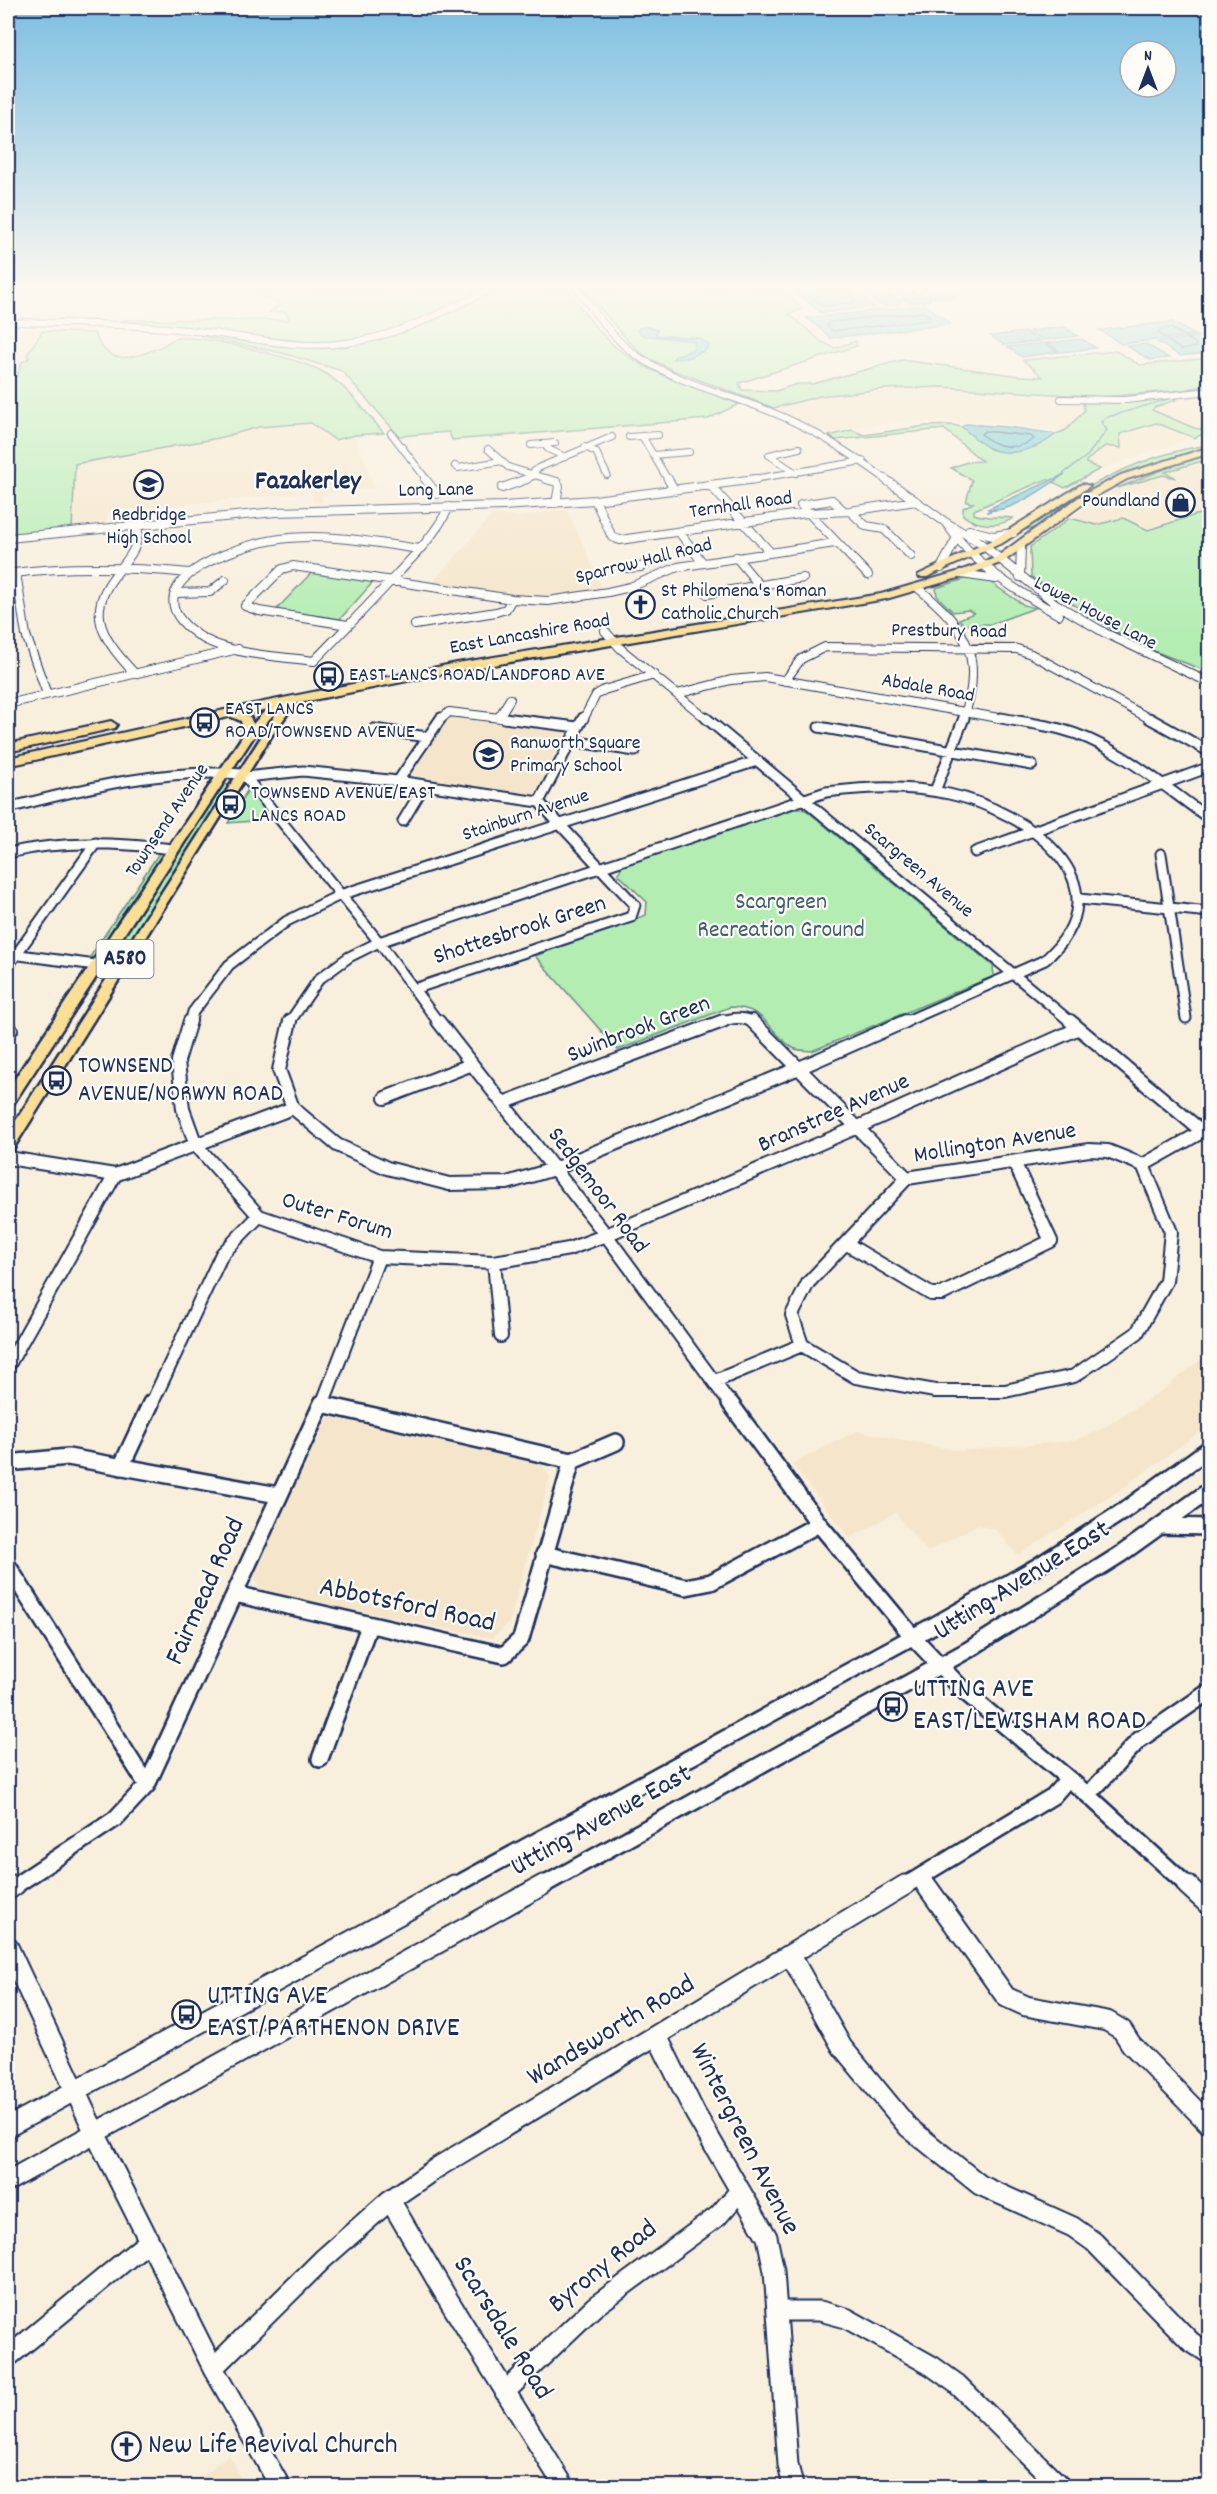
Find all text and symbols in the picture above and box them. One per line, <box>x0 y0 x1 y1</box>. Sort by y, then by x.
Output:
north arrow <box>1118 39 1178 99</box>
text: N <box>1144 45 1152 68</box>
district label: Fazakerley <box>255 464 362 501</box>
school or university icon: Redbridge High School <box>133 469 165 501</box>
street label: Long Lane <box>398 476 474 506</box>
street label: Ternhall Road <box>688 485 794 527</box>
shop icon: Poundland <box>1165 486 1197 518</box>
place label: Poundland <box>1082 488 1160 516</box>
place label: Redbridge High School <box>107 502 192 553</box>
street label: Sparrow Hall Road <box>573 532 715 592</box>
street label: Lower House Lane <box>1028 570 1162 658</box>
place label: St Philomena's Roman Catholic Church <box>661 578 826 629</box>
church icon: St Philomena's Roman Catholic Church <box>624 588 656 620</box>
street label: East Lancashire Road <box>448 607 612 663</box>
street label: Prestbury Road <box>891 617 1007 647</box>
bus stop icon: EAST LANCS ROAD/LANDFORD AVE <box>312 660 344 692</box>
place label: EAST LANCS ROAD/LANDFORD AVE <box>349 662 605 690</box>
street label: Abdale Road <box>879 667 977 711</box>
place label: EAST LANCS ROAD/TOWNSEND AVENUE <box>225 696 415 747</box>
bus stop icon: EAST LANCS ROAD/TOWNSEND AVENUE <box>188 706 220 738</box>
place label: Ranworth Square Primary School <box>510 730 641 781</box>
school or university icon: Ranworth Square Primary School <box>473 739 505 771</box>
street label: Townsend Avenue <box>119 758 217 884</box>
place label: TOWNSEND AVENUE/EAST LANCS ROAD <box>251 780 435 831</box>
street label: Stainburn Avenue <box>459 782 593 850</box>
bus stop icon: TOWNSEND AVENUE/EAST LANCS ROAD <box>214 789 246 821</box>
street label: Scargreen Avenue <box>857 817 979 926</box>
park label: Scargreen Recreation Ground <box>697 886 865 948</box>
street label: Shottesbrook Green <box>429 887 611 975</box>
road number: A580 <box>96 940 154 978</box>
street label: Swinbrook Green <box>563 987 715 1073</box>
place label: TOWNSEND AVENUE/NORWYN ROAD <box>78 1050 283 1112</box>
bus stop icon: TOWNSEND AVENUE/NORWYN ROAD <box>41 1065 73 1097</box>
street label: Branstree Avenue <box>753 1065 915 1163</box>
street label: Mollington Avenue <box>911 1114 1079 1174</box>
street label: Sedgemoor Road <box>538 1121 656 1261</box>
street label: Outer Forum <box>277 1184 397 1250</box>
street label: Fairmead Road <box>157 1512 257 1672</box>
street label: Utting Avenue East <box>927 1512 1119 1652</box>
street label: Abbotsford Road <box>315 1569 499 1645</box>
place label: UTTING AVE EAST/LEWISHAM ROAD <box>913 1671 1146 1743</box>
bus stop icon: UTTING AVE EAST/LEWISHAM ROAD <box>876 1691 908 1723</box>
street label: Utting Avenue East <box>504 1756 700 1888</box>
street label: Wandsworth Road <box>520 1966 704 2098</box>
place label: UTTING AVE EAST/PARTHENON DRIVE <box>207 1978 460 2050</box>
bus stop icon: UTTING AVE EAST/PARTHENON DRIVE <box>170 1998 202 2030</box>
street label: Wintergreen Avenue <box>677 2037 809 2243</box>
street label: Byrony Road <box>541 2211 667 2325</box>
street label: Scarsdale Road <box>441 2249 561 2409</box>
place label: New Life Revival Church <box>148 2427 398 2467</box>
church icon: New Life Revival Church <box>111 2431 143 2463</box>

